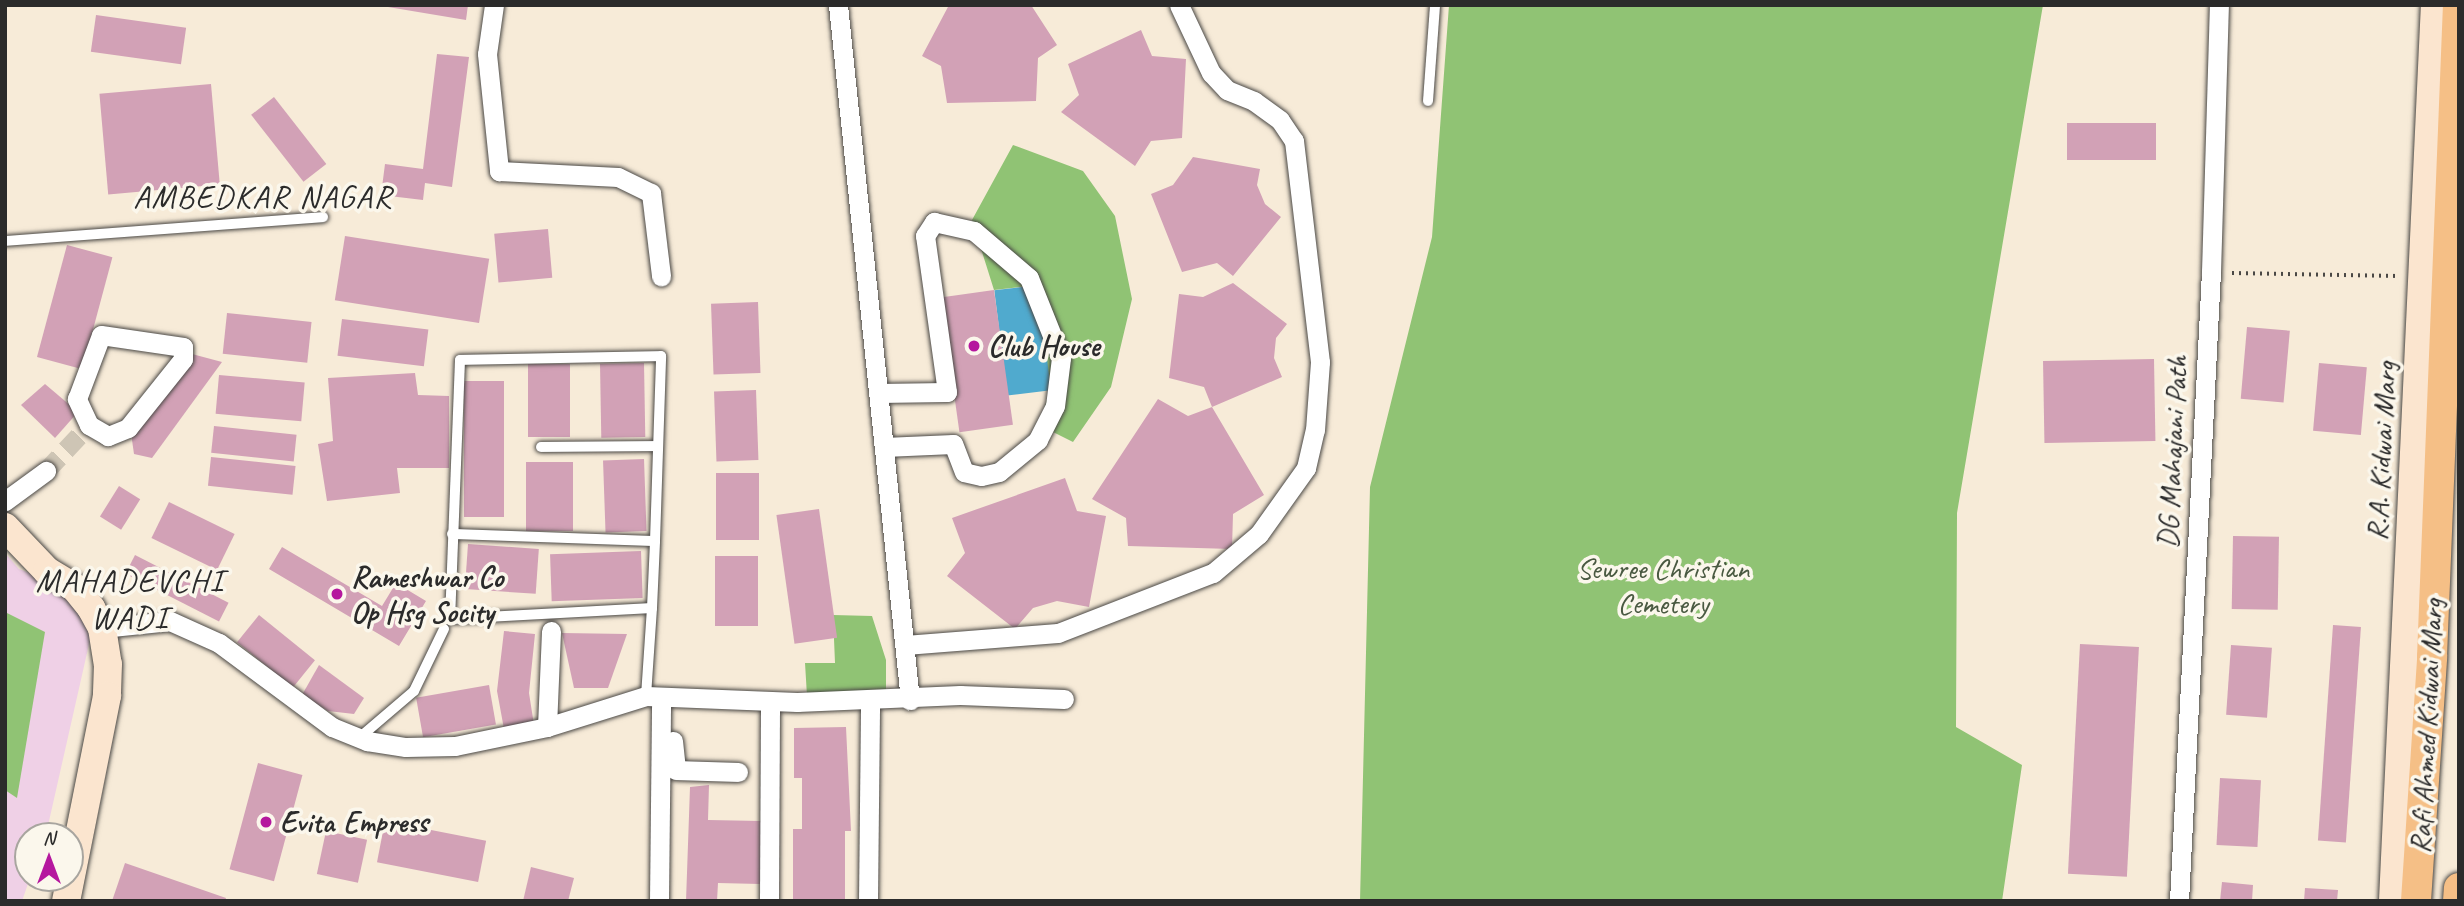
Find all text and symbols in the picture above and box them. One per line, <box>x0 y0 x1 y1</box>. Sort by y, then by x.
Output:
district label: AMBEDKAR NAGAR <box>137 178 389 216</box>
place label: Club House <box>988 328 1099 364</box>
marker: Club House <box>966 338 982 354</box>
street label: DG Mahajani Path <box>2149 354 2195 550</box>
street label: R.A. Kidwai Marg <box>2358 360 2404 542</box>
park label: Sewree Christian Cemetery <box>1577 550 1749 620</box>
place label: Rameshwar Co Op Hsg Socity <box>351 559 503 630</box>
district label: MAHADEVCHI WADI <box>36 563 224 638</box>
marker: Rameshwar Co Op Hsg Socity <box>329 586 345 602</box>
street label: Rafi Ahmed Kidwai Marg <box>2401 598 2451 854</box>
place label: Evita Empress <box>280 804 428 840</box>
marker: Evita Empress <box>258 814 274 830</box>
north arrow <box>14 822 84 892</box>
text: N <box>43 826 55 850</box>

